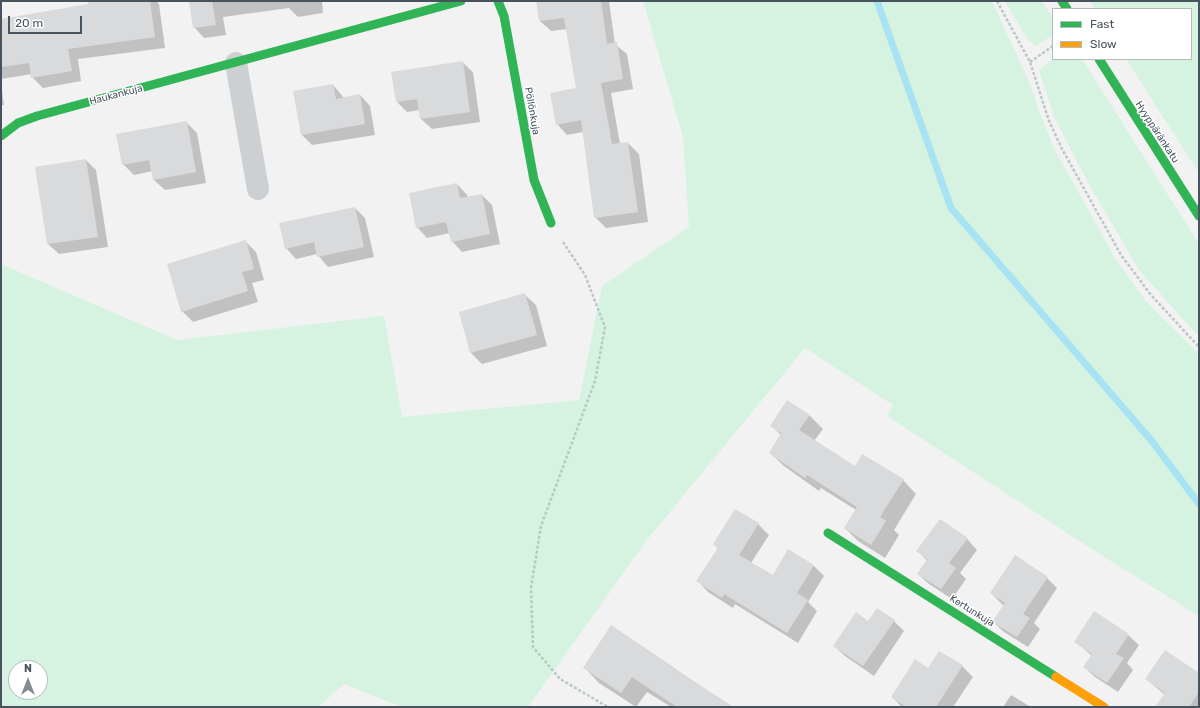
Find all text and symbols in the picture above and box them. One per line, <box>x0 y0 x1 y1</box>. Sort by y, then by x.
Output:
scale bar <box>10 8 84 34</box>
legend <box>1052 8 1192 60</box>
text: 20 m <box>15 16 43 30</box>
text: Fast <box>1090 17 1114 31</box>
text: Slow <box>1090 37 1117 51</box>
street label: Haukankuja <box>88 82 144 108</box>
street label: Pöllönkuja <box>522 86 542 136</box>
street label: Hyyppäränkatu <box>1133 99 1181 165</box>
street label: Kertunkuja <box>947 593 997 629</box>
north arrow <box>8 660 48 700</box>
text: N <box>24 662 32 675</box>

